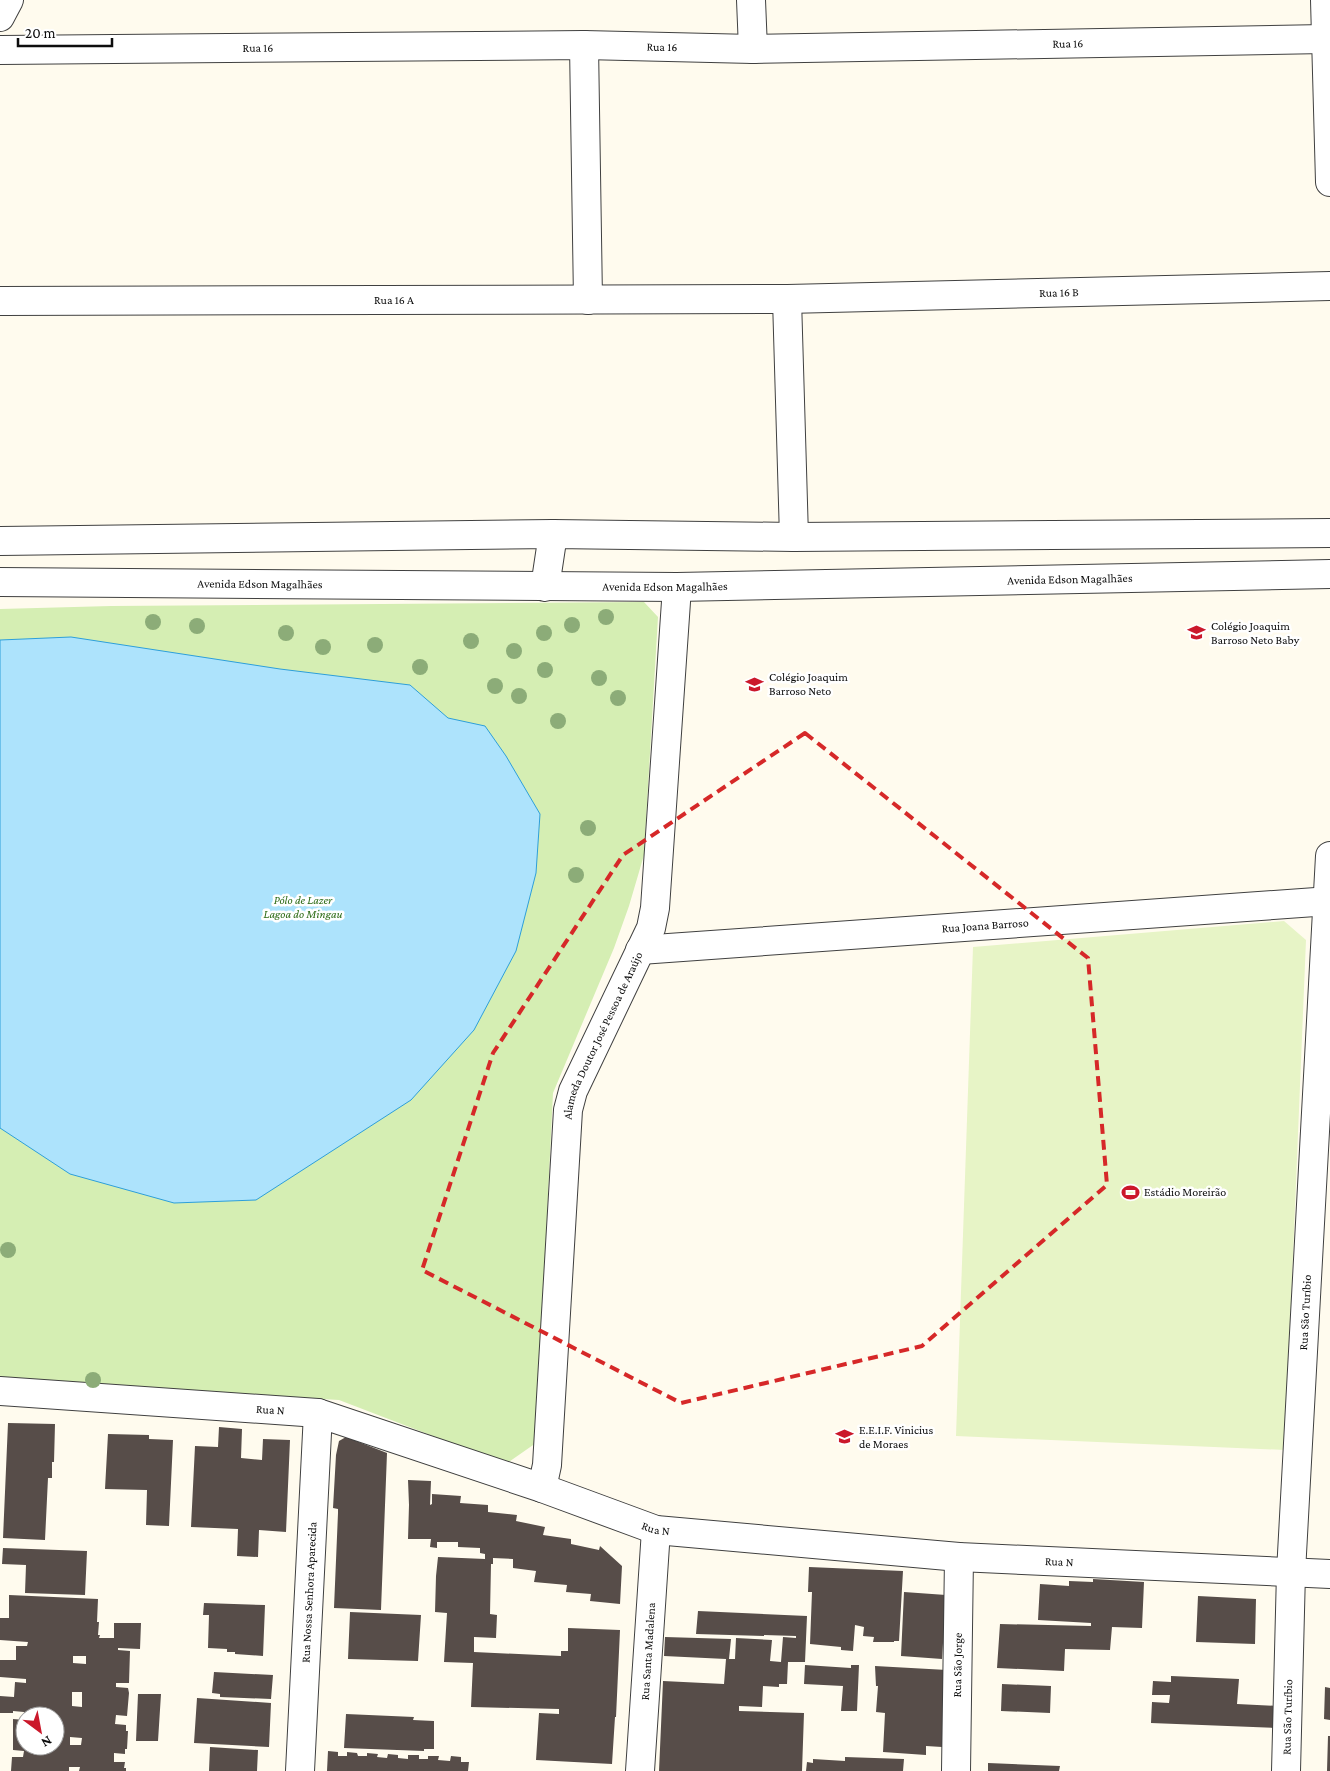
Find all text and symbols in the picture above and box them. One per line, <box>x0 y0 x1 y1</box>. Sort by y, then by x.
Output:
scale bar <box>18 15 111 47</box>
text: 20 m <box>25 25 56 41</box>
street label: Rua 16 <box>1052 36 1083 51</box>
street label: Rua 16 <box>646 39 678 54</box>
street label: Rua 16 <box>243 41 273 55</box>
street label: Rua 16 B <box>1039 285 1079 300</box>
street label: Rua 16 A <box>374 293 414 307</box>
street label: Avenida Edson Magalhães <box>1007 571 1133 587</box>
street label: Avenida Edson Magalhães <box>197 576 323 591</box>
street label: Avenida Edson Magalhães <box>602 579 728 594</box>
place label: Colégio Joaquim Barroso Neto Baby <box>1211 619 1300 647</box>
school or university icon: Colégio Joaquim Barroso Neto Baby <box>1187 623 1207 643</box>
place label: Colégio Joaquim Barroso Neto <box>769 670 848 698</box>
school or university icon: Colégio Joaquim Barroso Neto <box>745 674 765 694</box>
park label: Pólo de Lazer Lagoa do Mingau <box>263 893 343 921</box>
street label: Rua Joana Barroso <box>941 915 1029 936</box>
street label: Alameda Doutor José Pessoa de Araújo <box>560 949 646 1120</box>
sports icon: Estádio Moreirão <box>1120 1182 1140 1202</box>
place label: Estádio Moreirão <box>1144 1185 1226 1199</box>
street label: Rua São Turíbio <box>1296 1274 1314 1351</box>
street label: Rua N <box>256 1402 285 1418</box>
place label: E.E.I.F. Vinicius de Moraes <box>859 1423 933 1451</box>
school or university icon: E.E.I.F. Vinicius de Moraes <box>835 1427 855 1447</box>
street label: Rua N <box>640 1518 670 1538</box>
street label: Rua Nossa Senhora Aparecida <box>298 1521 320 1663</box>
street label: Rua N <box>1045 1554 1074 1569</box>
street label: Rua Santa Madalena <box>638 1601 658 1701</box>
street label: Rua São Jorge <box>950 1633 965 1697</box>
street label: Rua São Turíbio <box>1279 1679 1295 1755</box>
north arrow <box>15 1706 65 1756</box>
text: N <box>38 1733 55 1752</box>

